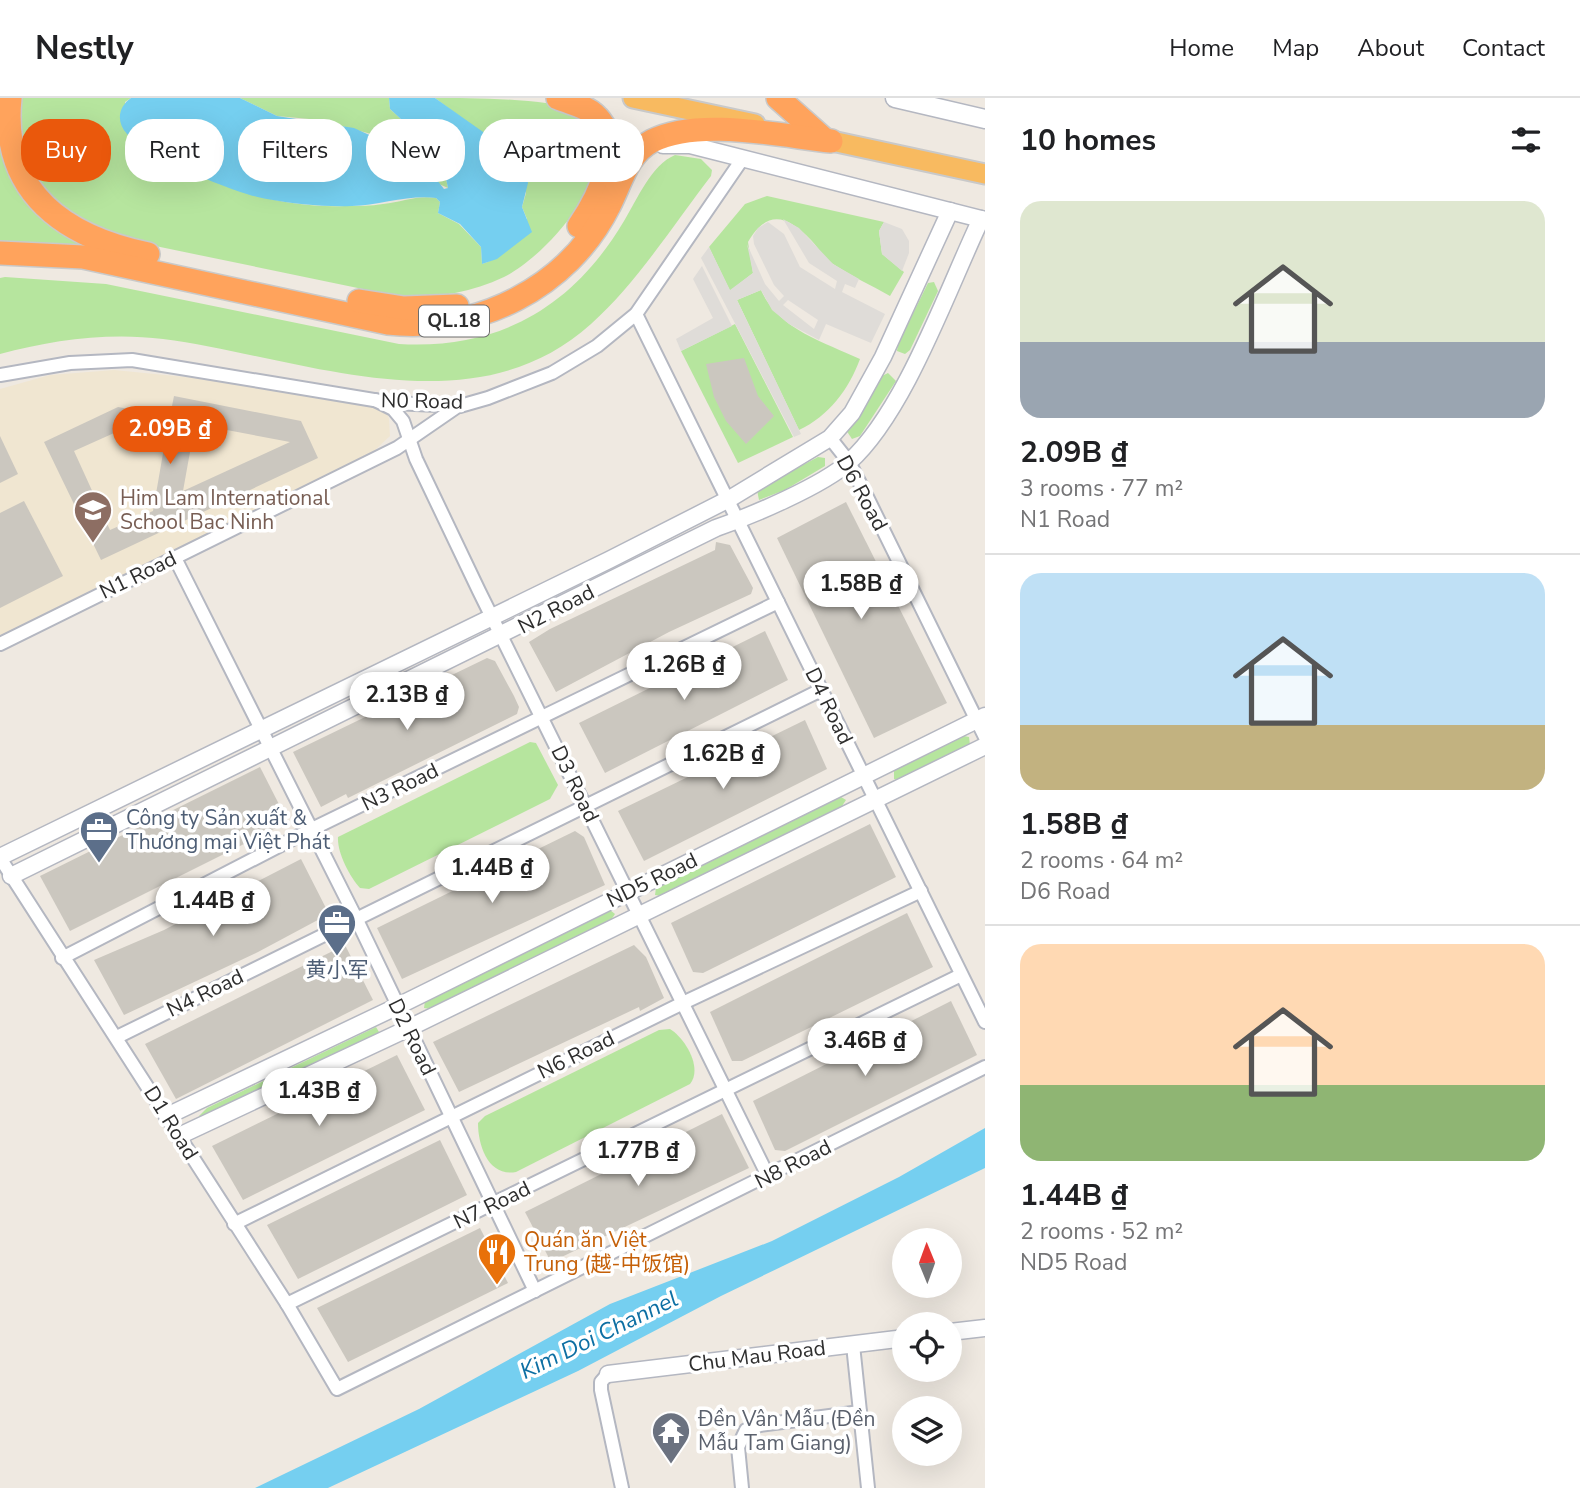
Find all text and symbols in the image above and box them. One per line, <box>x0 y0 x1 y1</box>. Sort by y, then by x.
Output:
text: Nestly <box>35 26 134 71</box>
text: Home <box>1169 32 1234 64</box>
text: Map <box>1272 32 1319 64</box>
text: About <box>1357 32 1424 64</box>
text: Contact <box>1462 32 1545 64</box>
chip: Buy <box>21 119 111 182</box>
chip: Rent <box>125 119 224 182</box>
chip: Filters <box>238 119 352 182</box>
chip: New <box>366 119 465 182</box>
chip: Apartment <box>479 119 644 182</box>
text: 10 homes <box>1020 120 1156 161</box>
icon: filters <box>1507 121 1545 159</box>
icon: home <box>1220 246 1346 372</box>
road number: QL.18 <box>419 306 489 336</box>
street label: N0 Road <box>381 386 463 416</box>
pin: 2.09B ₫ <box>105 406 235 466</box>
text: 2.09B ₫ <box>129 413 211 444</box>
text: 2.09B ₫ <box>1020 432 1128 473</box>
street label: D6 Road <box>830 450 894 536</box>
text: 3 rooms · 77 m² <box>1020 473 1183 504</box>
place label: Him Lam International School Bac Ninh <box>120 484 330 536</box>
school or university icon: Him Lam International School Bac Ninh <box>72 489 114 544</box>
text: N1 Road <box>1020 504 1110 535</box>
street label: N1 Road <box>95 544 181 606</box>
pin: 1.58B ₫ <box>796 561 926 621</box>
text: 1.58B ₫ <box>820 568 902 599</box>
street label: N2 Road <box>513 578 599 640</box>
icon: home <box>1220 618 1346 744</box>
pin: 1.26B ₫ <box>619 642 749 702</box>
text: 1.26B ₫ <box>643 649 725 680</box>
street label: D4 Road <box>798 663 860 749</box>
pin: 2.13B ₫ <box>342 672 472 732</box>
text: 2.13B ₫ <box>366 679 448 710</box>
pin: 1.62B ₫ <box>658 732 788 791</box>
text: 1.62B ₫ <box>682 738 764 769</box>
street label: D3 Road <box>544 741 606 827</box>
street label: N3 Road <box>357 756 443 818</box>
place label: Công ty Sản xuất & Thương mại Việt Phát <box>126 804 331 856</box>
text: 1.58B ₫ <box>1020 804 1128 845</box>
office icon: Công ty Sản xuất & Thương mại Việt Phát <box>78 809 120 864</box>
text: 2 rooms · 64 m² <box>1020 845 1183 876</box>
pin: 1.44B ₫ <box>427 846 557 905</box>
street label: ND5 Road <box>602 846 702 914</box>
text: 1.44B ₫ <box>451 852 533 883</box>
text: D6 Road <box>1020 876 1110 907</box>
pin: 1.44B ₫ <box>148 878 278 938</box>
text: 1.44B ₫ <box>172 885 254 916</box>
office icon: 黄小军 <box>316 902 358 957</box>
place label: 黄小军 <box>306 956 369 984</box>
street label: N4 Road <box>162 962 248 1024</box>
icon: home <box>1220 989 1346 1115</box>
street label: D2 Road <box>381 994 443 1080</box>
pin: 3.46B ₫ <box>800 1018 930 1078</box>
street label: N6 Road <box>533 1024 619 1086</box>
text: 3.46B ₫ <box>824 1025 906 1056</box>
pin: 1.43B ₫ <box>254 1068 384 1128</box>
text: 1.43B ₫ <box>278 1075 360 1106</box>
street label: D1 Road <box>137 1081 205 1165</box>
pin: 1.77B ₫ <box>573 1128 703 1188</box>
street label: N8 Road <box>750 1133 836 1195</box>
text: 1.77B ₫ <box>597 1135 679 1166</box>
street label: N7 Road <box>449 1174 535 1236</box>
text: 1.44B ₫ <box>1020 1175 1128 1216</box>
text: 2 rooms · 52 m² <box>1020 1216 1183 1247</box>
place label: Quán ăn Việt Trung (越-中饭馆) <box>524 1226 690 1278</box>
north arrow <box>892 1228 962 1298</box>
map controls <box>892 1228 962 1466</box>
restaurant icon: Quán ăn Việt Trung (越-中饭馆) <box>476 1231 518 1286</box>
text: ND5 Road <box>1020 1247 1127 1278</box>
water label: Kim Doi Channel <box>515 1283 683 1387</box>
button: locate <box>892 1312 962 1382</box>
street label: Chu Mau Road <box>687 1334 827 1378</box>
button: layers <box>892 1396 962 1466</box>
place label: Đền Vân Mẫu (Đền Mẫu Tam Giang) <box>697 1405 875 1457</box>
temple icon: Đền Vân Mẫu (Đền Mẫu Tam Giang) <box>650 1410 692 1465</box>

